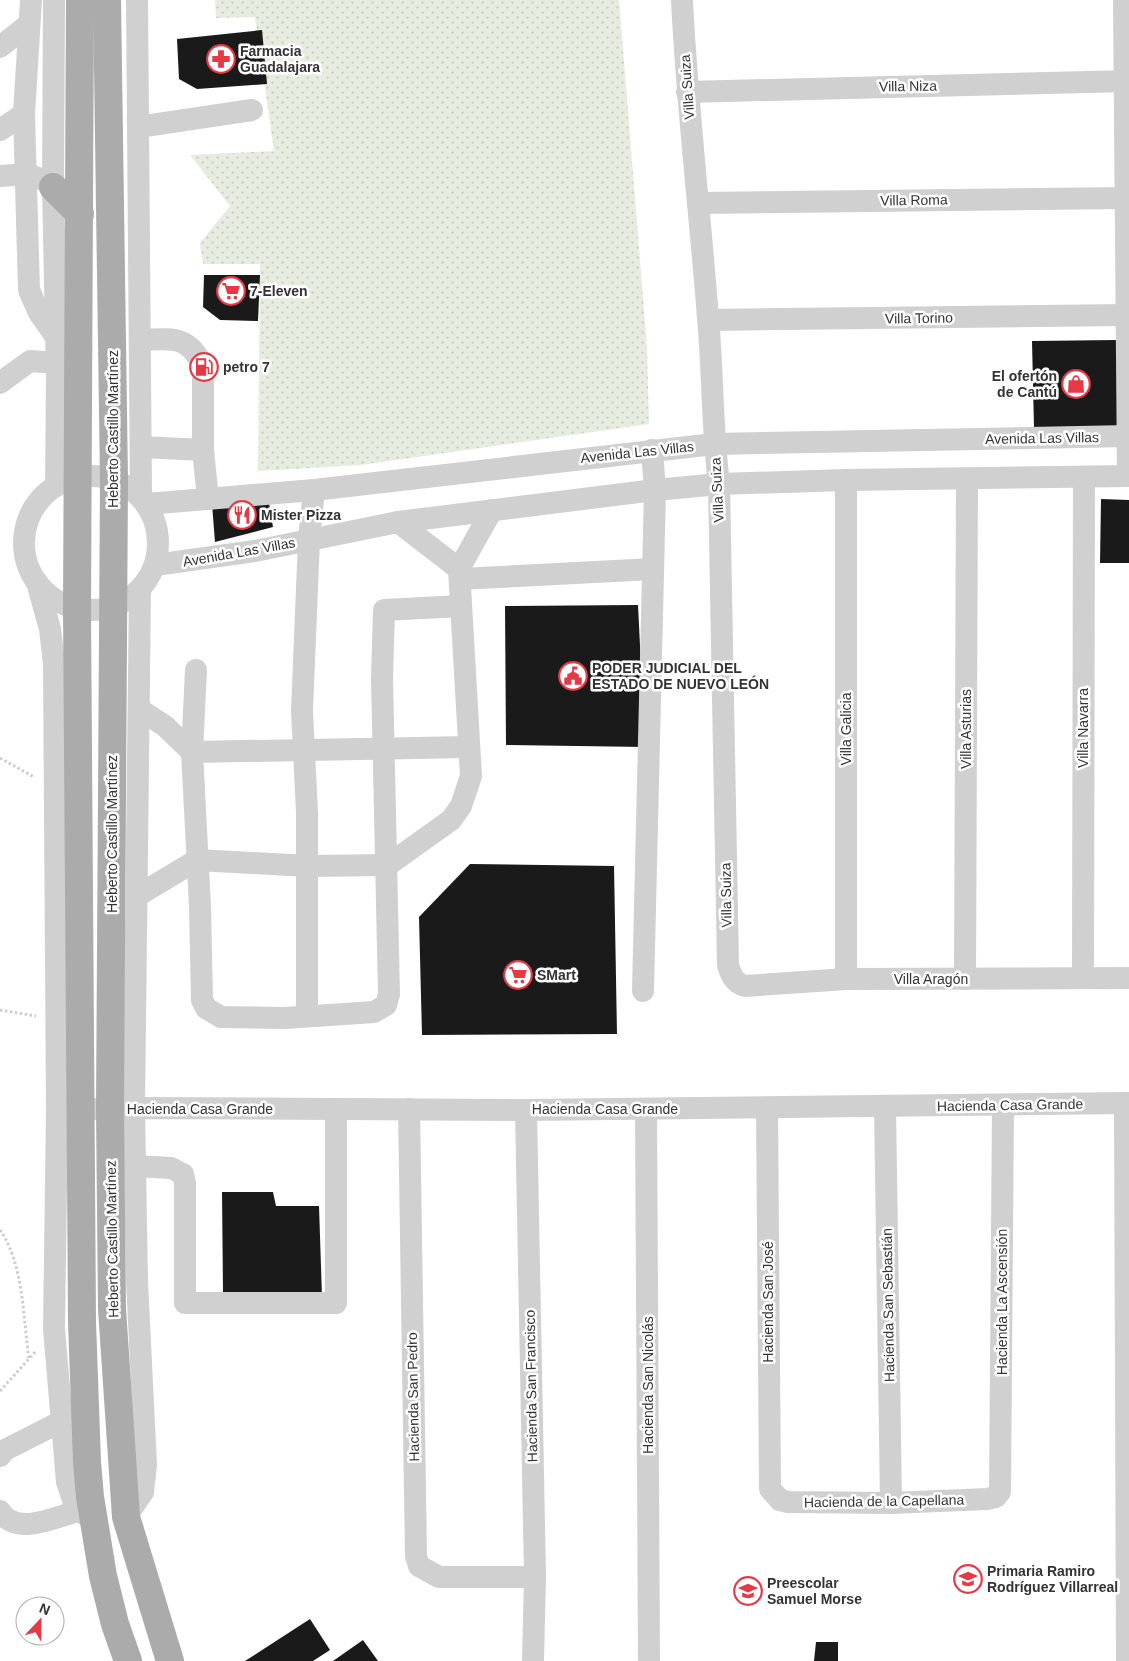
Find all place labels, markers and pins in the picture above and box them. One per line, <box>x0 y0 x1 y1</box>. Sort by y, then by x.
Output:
place label: Farmacia Guadalajara <box>240 43 320 75</box>
pharmacy icon: Farmacia Guadalajara <box>206 44 236 74</box>
supermarket icon: 7-Eleven <box>216 276 246 306</box>
place label: 7-Eleven <box>250 283 308 299</box>
fuel station icon: petro 7 <box>189 352 219 382</box>
place label: petro 7 <box>223 359 270 375</box>
place label: El ofertón de Cantú <box>992 368 1057 400</box>
shop icon: El ofertón de Cantú <box>1061 369 1091 399</box>
restaurant icon: Mister Pizza <box>227 500 257 530</box>
place label: Mister Pizza <box>261 507 341 523</box>
place label: PODER JUDICIAL DEL ESTADO DE NUEVO LEÓN <box>592 660 769 692</box>
public building icon: PODER JUDICIAL DEL ESTADO DE NUEVO LEÓN <box>558 661 588 691</box>
supermarket icon: SMart <box>503 960 533 990</box>
place label: SMart <box>537 967 576 983</box>
place label: Primaria Ramiro Rodríguez Villarreal <box>987 1563 1118 1595</box>
school or university icon: Primaria Ramiro Rodríguez Villarreal <box>953 1564 983 1594</box>
place label: Preescolar Samuel Morse <box>767 1575 862 1607</box>
school or university icon: Preescolar Samuel Morse <box>733 1576 763 1606</box>

